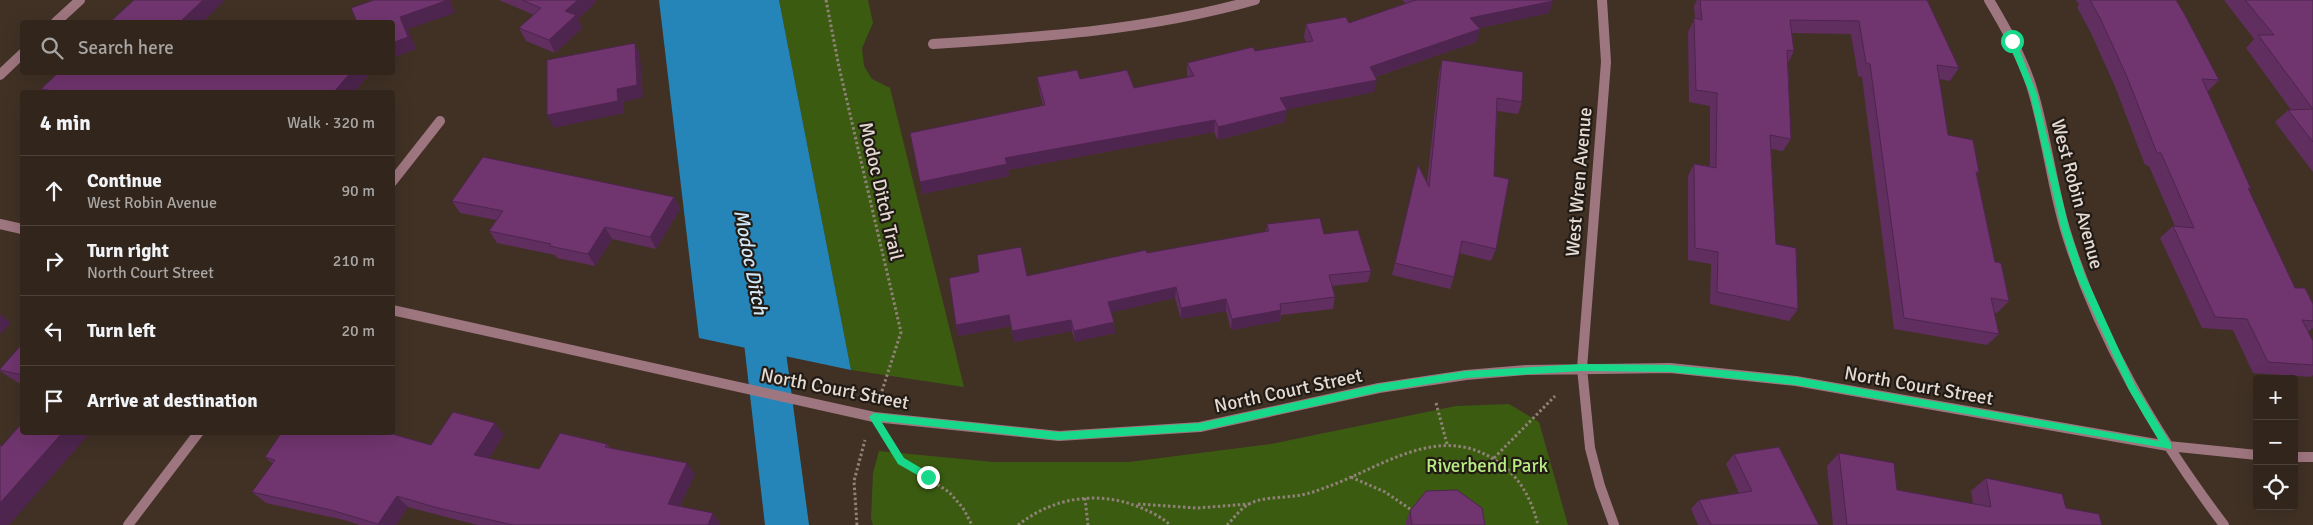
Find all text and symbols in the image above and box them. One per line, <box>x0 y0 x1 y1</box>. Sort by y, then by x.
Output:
search box <box>20 20 395 75</box>
route start <box>2001 30 2024 53</box>
icon: search <box>38 34 66 62</box>
text: Search here <box>78 36 174 60</box>
street label: West Wren Avenue <box>1561 106 1597 258</box>
text: 4 min <box>40 110 91 136</box>
text: Walk · 320 m <box>287 113 375 133</box>
street label: West Robin Avenue <box>2045 117 2109 272</box>
street label: Modoc Ditch Trail <box>853 120 909 263</box>
text: Continue <box>87 169 162 193</box>
icon: ahead <box>40 177 68 205</box>
text: 90 m <box>341 181 375 201</box>
text: West Robin Avenue <box>87 193 217 213</box>
water label: Modoc Ditch <box>728 207 773 318</box>
text: Turn right <box>87 239 169 263</box>
icon: right <box>40 247 68 275</box>
text: 210 m <box>333 251 375 271</box>
text: North Court Street <box>87 263 214 283</box>
icon: left <box>40 317 68 345</box>
text: Turn left <box>87 319 156 343</box>
text: 20 m <box>341 321 375 341</box>
street label: North Court Street <box>1843 361 1995 411</box>
street label: North Court Street <box>759 363 911 415</box>
street label: North Court Street <box>1212 364 1365 418</box>
map controls <box>2253 375 2298 510</box>
button: + <box>2253 375 2298 420</box>
icon: arrive <box>40 387 68 415</box>
text: Arrive at destination <box>87 389 258 413</box>
button: − <box>2253 420 2298 465</box>
park label: Riverbend Park <box>1426 454 1548 478</box>
button: locate <box>2253 465 2298 510</box>
route end <box>917 466 940 489</box>

